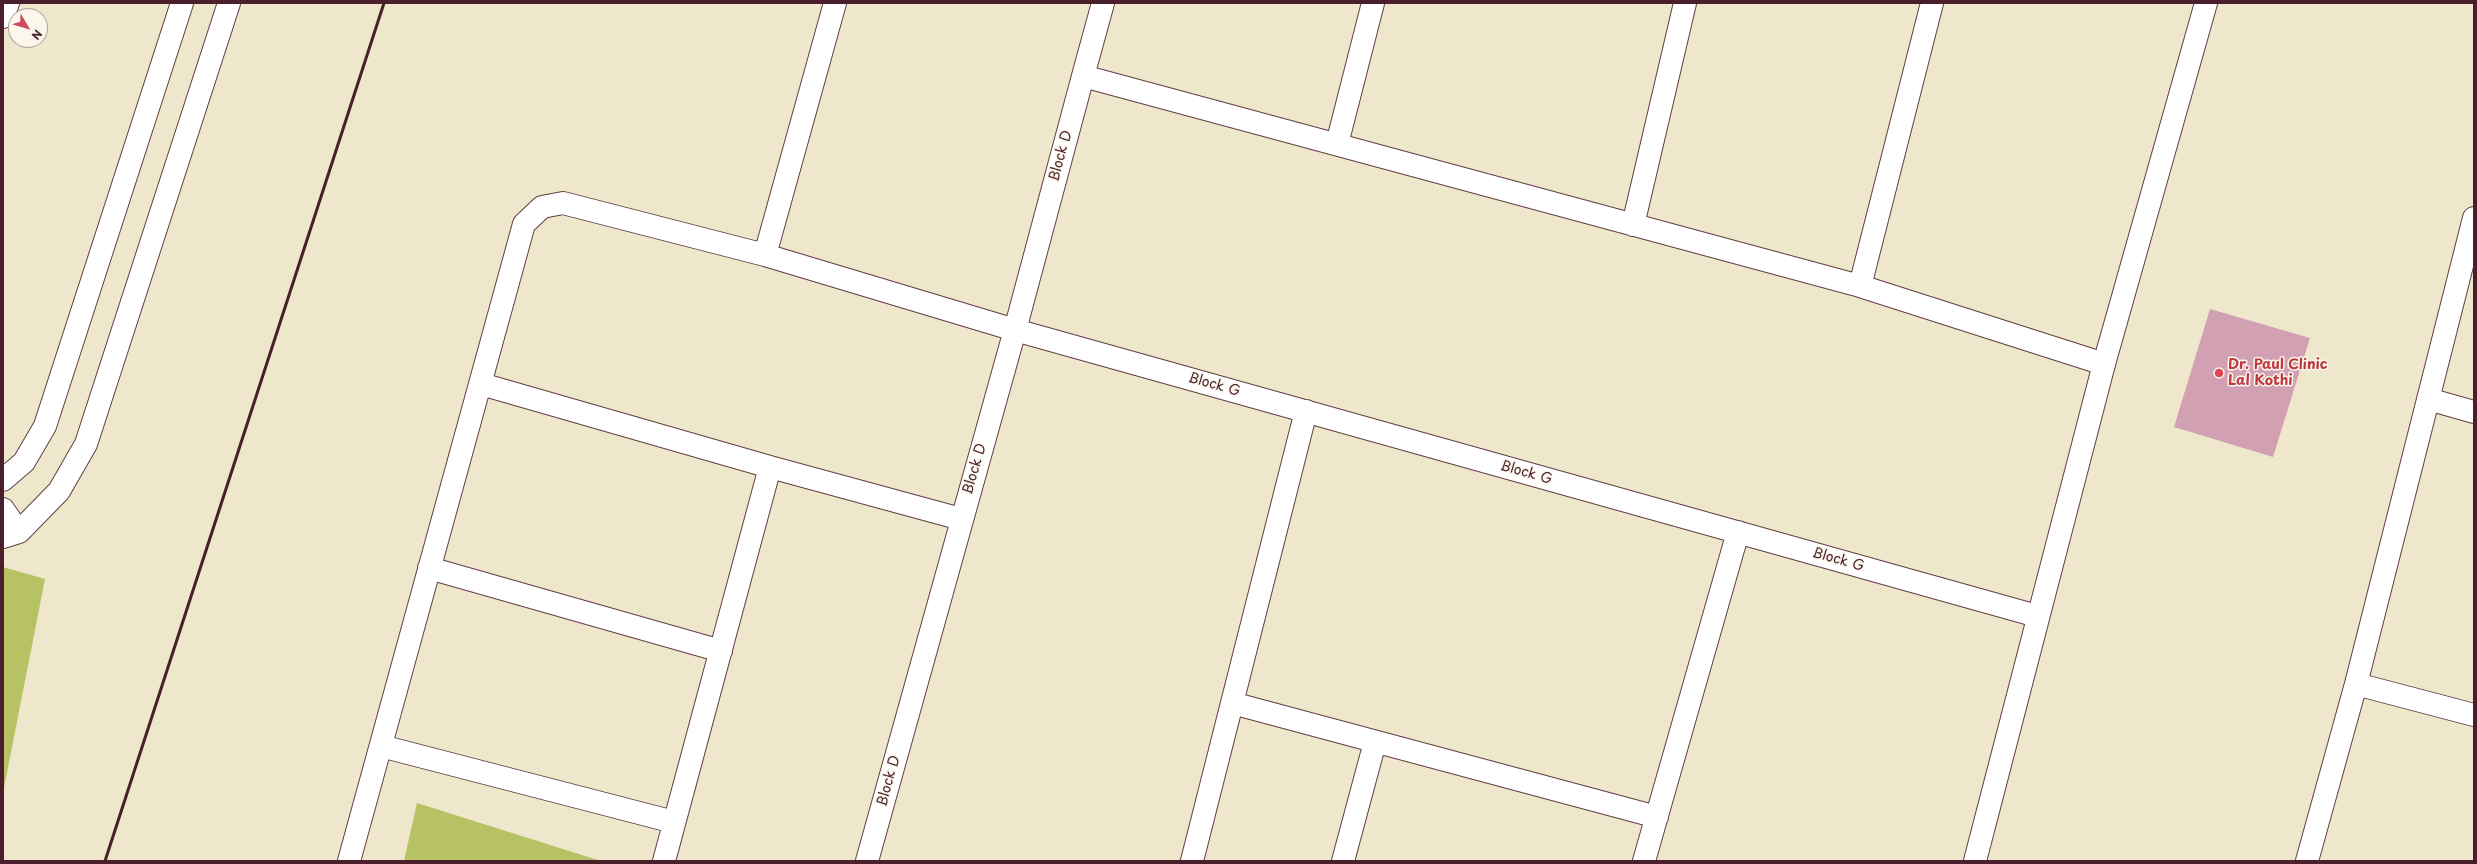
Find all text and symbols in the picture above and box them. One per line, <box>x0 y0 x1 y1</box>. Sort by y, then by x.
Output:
north arrow <box>8 8 48 48</box>
text: N <box>28 26 46 44</box>
street label: Block D <box>1046 129 1076 183</box>
place label: Dr. Paul Clinic Lal Kothi <box>2228 357 2328 390</box>
marker: Dr. Paul Clinic Lal Kothi <box>2213 367 2225 379</box>
street label: Block G <box>1186 370 1242 400</box>
street label: Block D <box>960 441 990 497</box>
street label: Block G <box>1498 458 1554 488</box>
street label: Block G <box>1810 545 1866 575</box>
street label: Block D <box>874 754 904 808</box>

